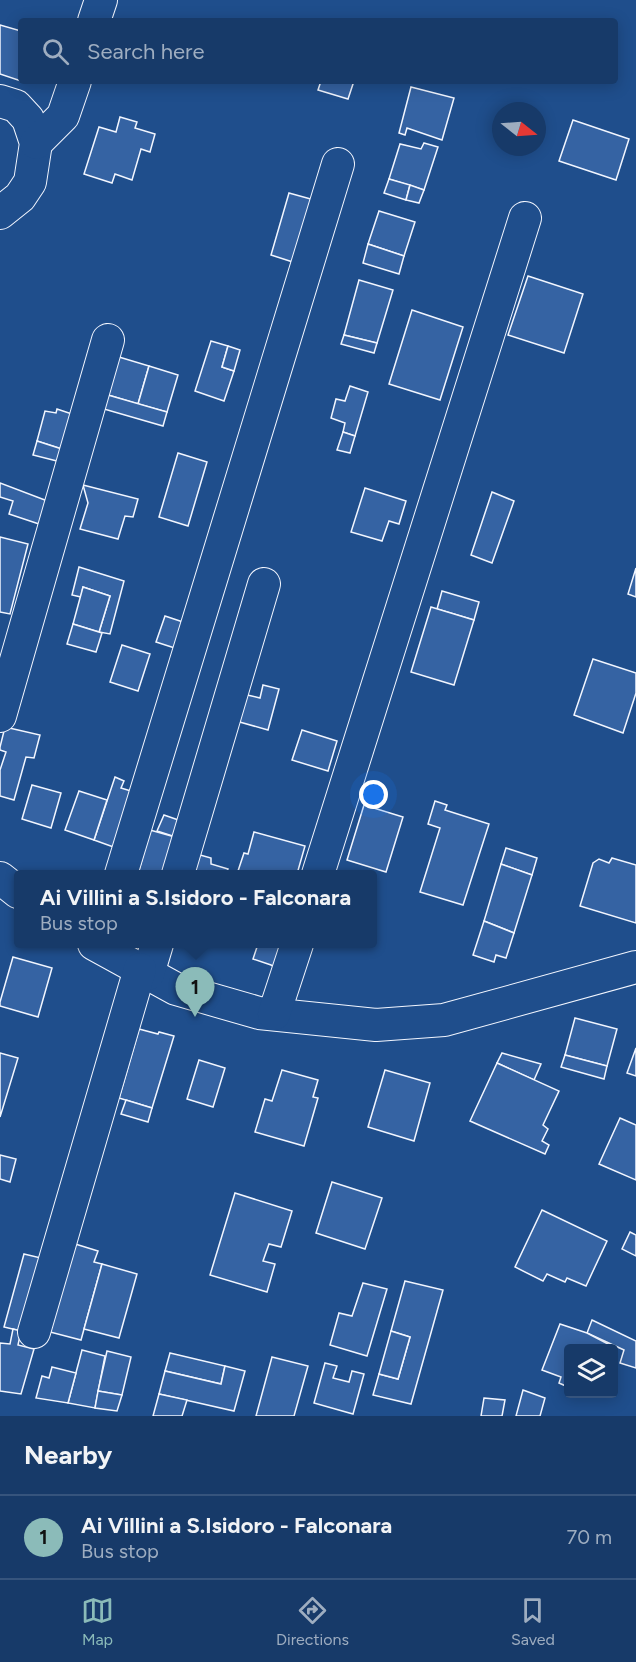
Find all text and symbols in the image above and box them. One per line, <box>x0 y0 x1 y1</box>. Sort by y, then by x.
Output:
search box <box>18 18 618 84</box>
icon: search <box>39 35 72 68</box>
text: Search here <box>87 38 205 65</box>
north arrow <box>492 102 546 156</box>
your location <box>359 780 388 809</box>
popup <box>14 870 377 948</box>
text: Ai Villini a S.Isidoro - Falconara <box>40 884 351 911</box>
text: Bus stop <box>40 911 118 935</box>
pin: 1 <box>176 968 214 1017</box>
map controls <box>564 1344 618 1398</box>
button: layers <box>564 1344 618 1398</box>
text: Nearby <box>24 1439 112 1471</box>
text: Ai Villini a S.Isidoro - Falconara <box>81 1512 392 1539</box>
text: 1 <box>39 1525 48 1549</box>
text: 70 m <box>566 1525 612 1549</box>
text: Bus stop <box>81 1539 159 1563</box>
tab: Map <box>81 1594 114 1649</box>
tab: Directions <box>276 1594 349 1649</box>
tab: Saved <box>511 1594 555 1649</box>

